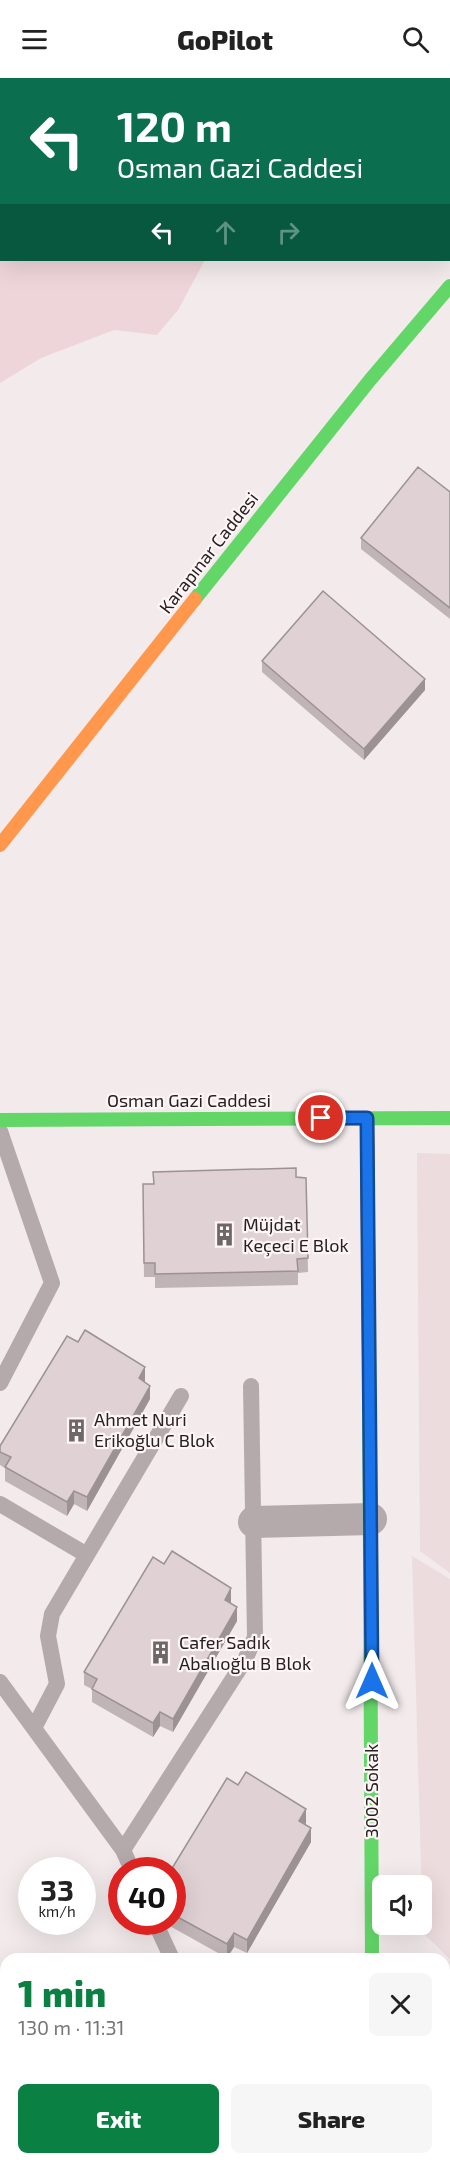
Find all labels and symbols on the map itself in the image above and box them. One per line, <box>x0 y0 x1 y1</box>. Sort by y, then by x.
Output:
street label: Karapınar Caddesi <box>154 487 262 617</box>
street label: Osman Gazi Caddesi <box>107 1089 271 1111</box>
pin <box>295 1092 346 1143</box>
place label: Müjdat Keçeci E Blok <box>243 1213 349 1257</box>
building icon: Müjdat Keçeci E Blok <box>212 1222 238 1248</box>
place label: Ahmet Nuri Erikoğlu C Blok <box>94 1408 215 1451</box>
building icon: Ahmet Nuri Erikoğlu C Blok <box>63 1417 89 1443</box>
place label: Cafer Sadık Abalıoğlu B Blok <box>179 1631 311 1674</box>
building icon: Cafer Sadık Abalıoğlu B Blok <box>148 1640 174 1666</box>
position arrow <box>340 1649 404 1713</box>
street label: 3002 Sokak <box>360 1744 382 1838</box>
speed limit sign: 40 <box>108 1857 186 1935</box>

